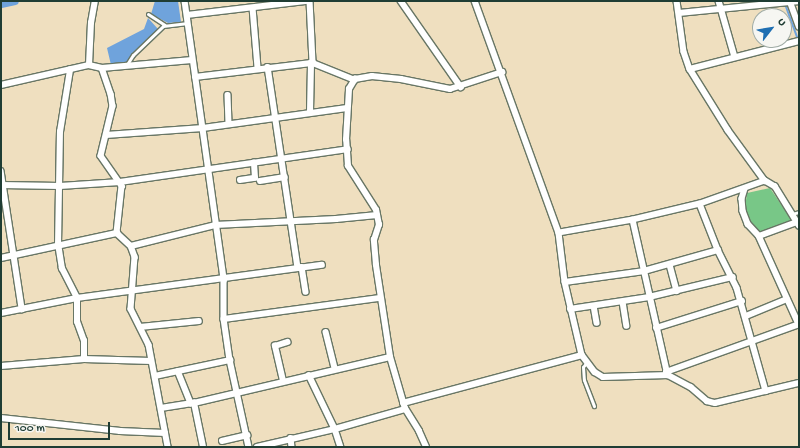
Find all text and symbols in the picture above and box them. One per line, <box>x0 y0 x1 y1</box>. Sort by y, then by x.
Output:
north arrow <box>752 8 792 48</box>
text: U <box>775 17 788 28</box>
scale bar <box>10 414 112 440</box>
text: 100 m <box>15 422 45 436</box>

